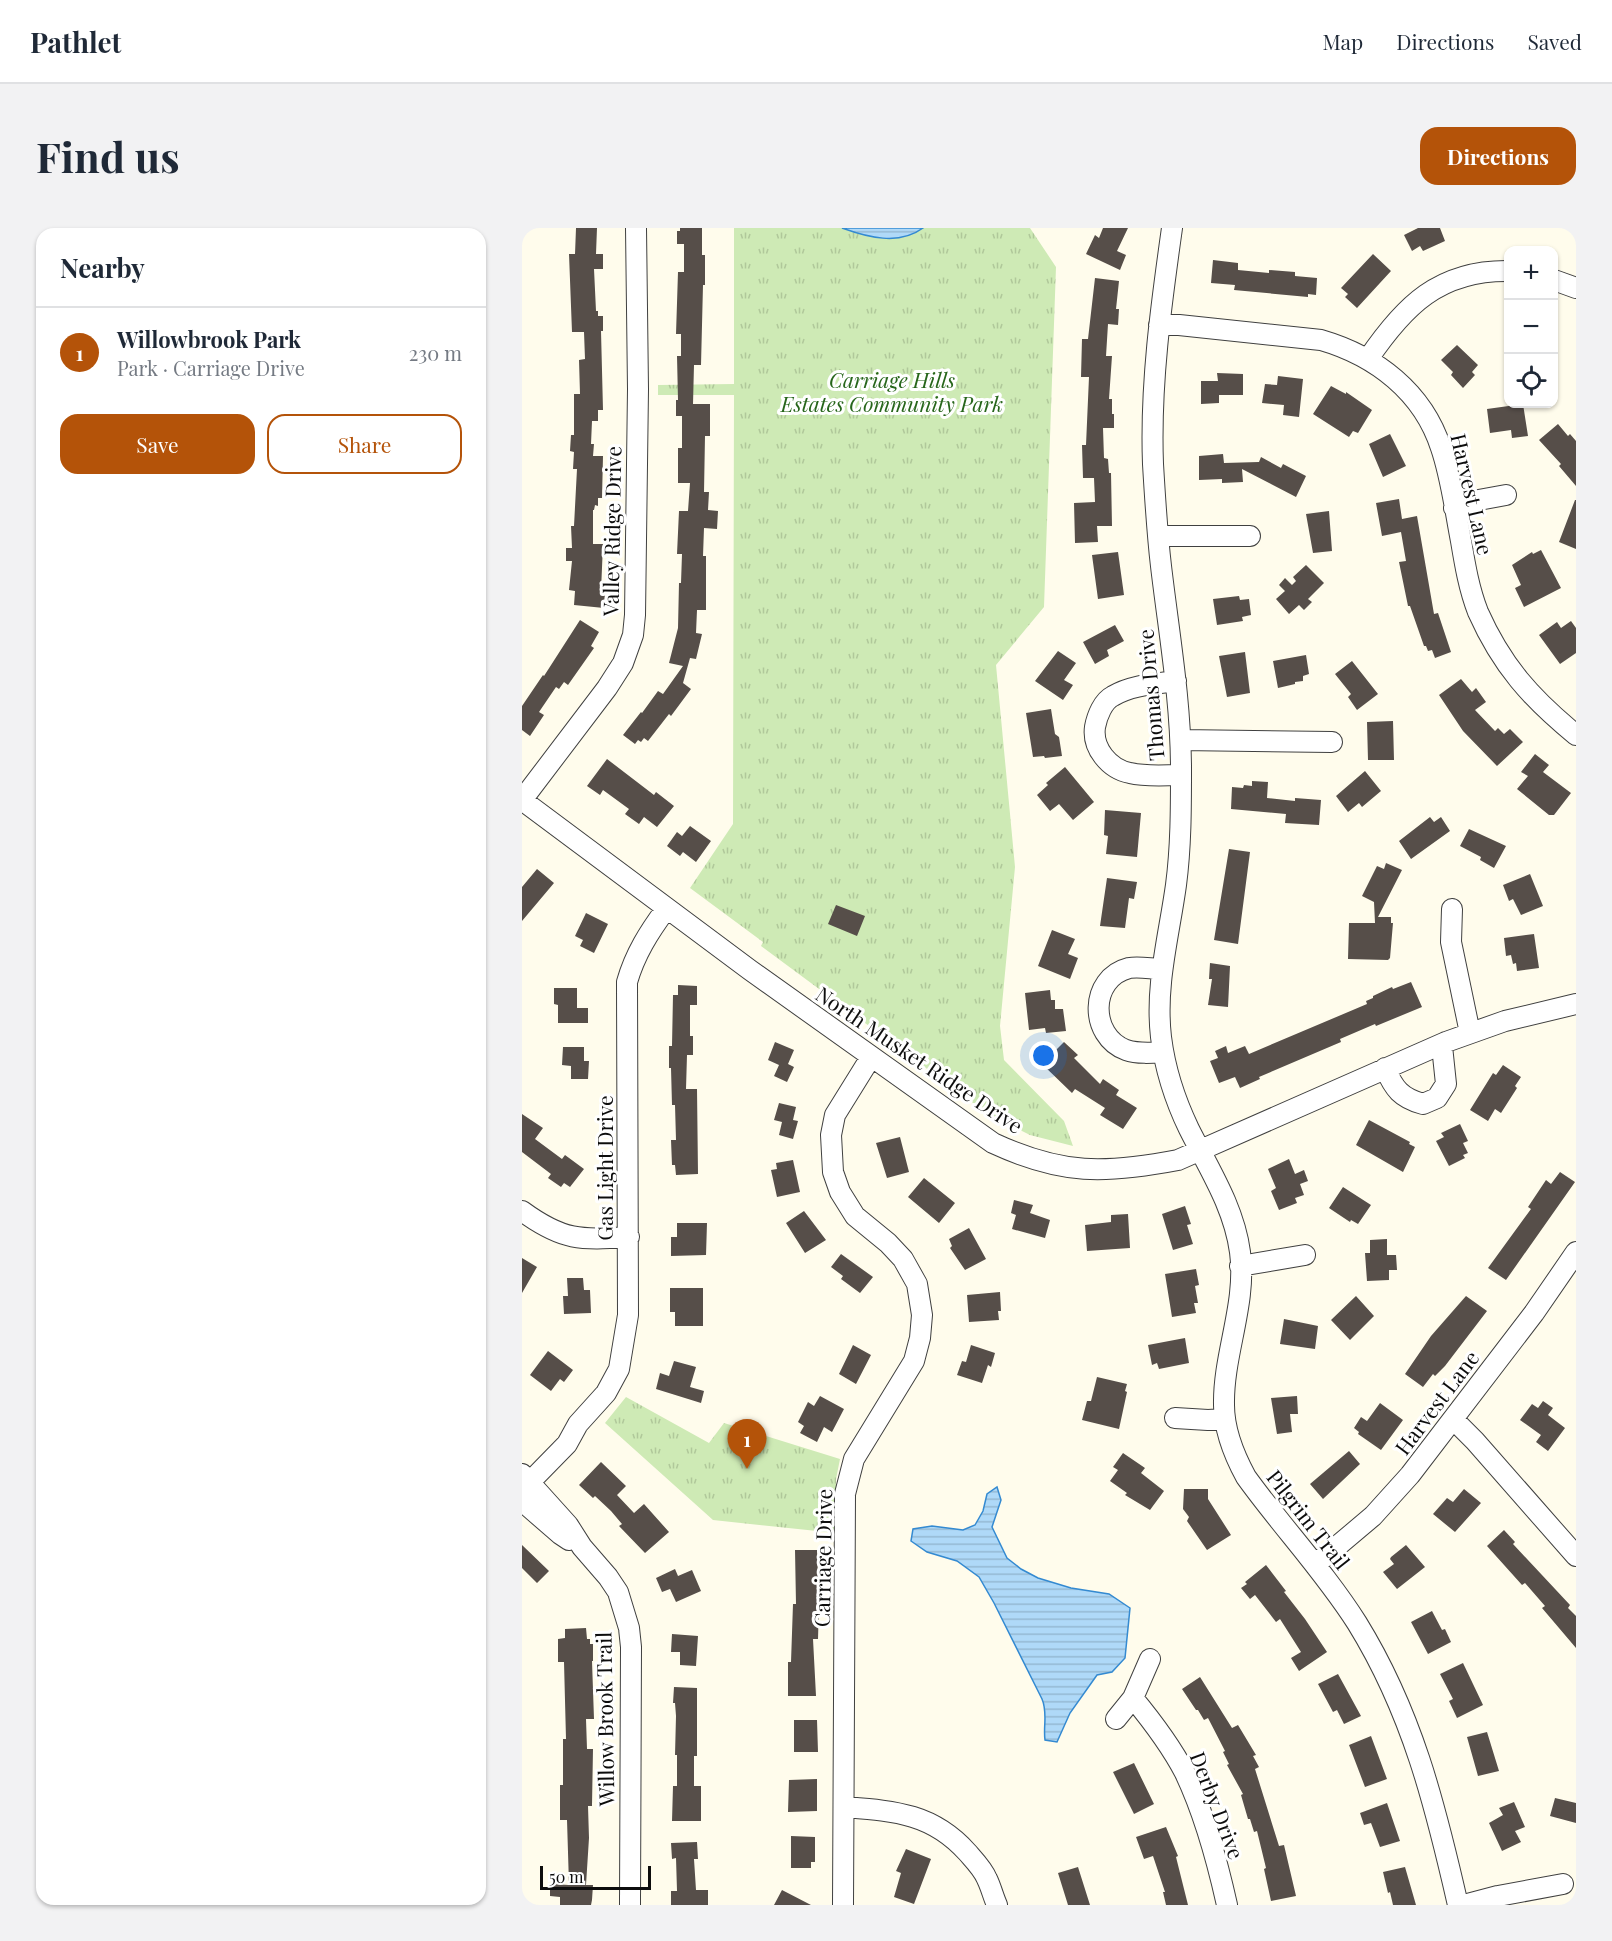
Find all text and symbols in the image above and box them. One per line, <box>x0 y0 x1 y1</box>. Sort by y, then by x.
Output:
text: Pathlet <box>30 23 121 60</box>
text: Map <box>1322 27 1363 55</box>
text: Directions <box>1396 27 1494 55</box>
text: Saved <box>1527 27 1582 55</box>
button: Directions <box>1420 127 1576 185</box>
text: Find us <box>36 128 180 184</box>
map controls <box>1504 246 1558 408</box>
button: + <box>1504 246 1558 300</box>
text: Nearby <box>60 250 145 285</box>
button: − <box>1504 300 1558 354</box>
text: Willowbrook Park <box>117 324 301 354</box>
text: 1 <box>76 339 83 366</box>
text: 230 m <box>409 339 462 366</box>
text: Park · Carriage Drive <box>117 354 305 381</box>
button: locate <box>1504 354 1558 408</box>
park label: Carriage Hills Estates Community Park <box>780 365 1003 417</box>
button: Save <box>60 414 255 474</box>
button: Share <box>267 414 462 474</box>
street label: Harvest Lane <box>1445 430 1501 558</box>
street label: Valley Ridge Drive <box>596 446 626 617</box>
street label: Thomas Drive <box>1130 628 1170 762</box>
street label: North Musket Ridge Drive <box>811 979 1029 1139</box>
your location <box>1029 1041 1058 1070</box>
street label: Gas Light Drive <box>590 1095 618 1241</box>
street label: Harvest Lane <box>1388 1344 1484 1460</box>
pin: 1 <box>728 1420 766 1469</box>
street label: Pilgrim Trail <box>1261 1463 1357 1575</box>
street label: Carriage Drive <box>807 1489 837 1627</box>
street label: Willow Brook Trail <box>588 1632 620 1807</box>
street label: Derby Drive <box>1185 1747 1251 1863</box>
scale bar <box>540 1863 651 1890</box>
text: 50 m <box>549 1866 583 1887</box>

